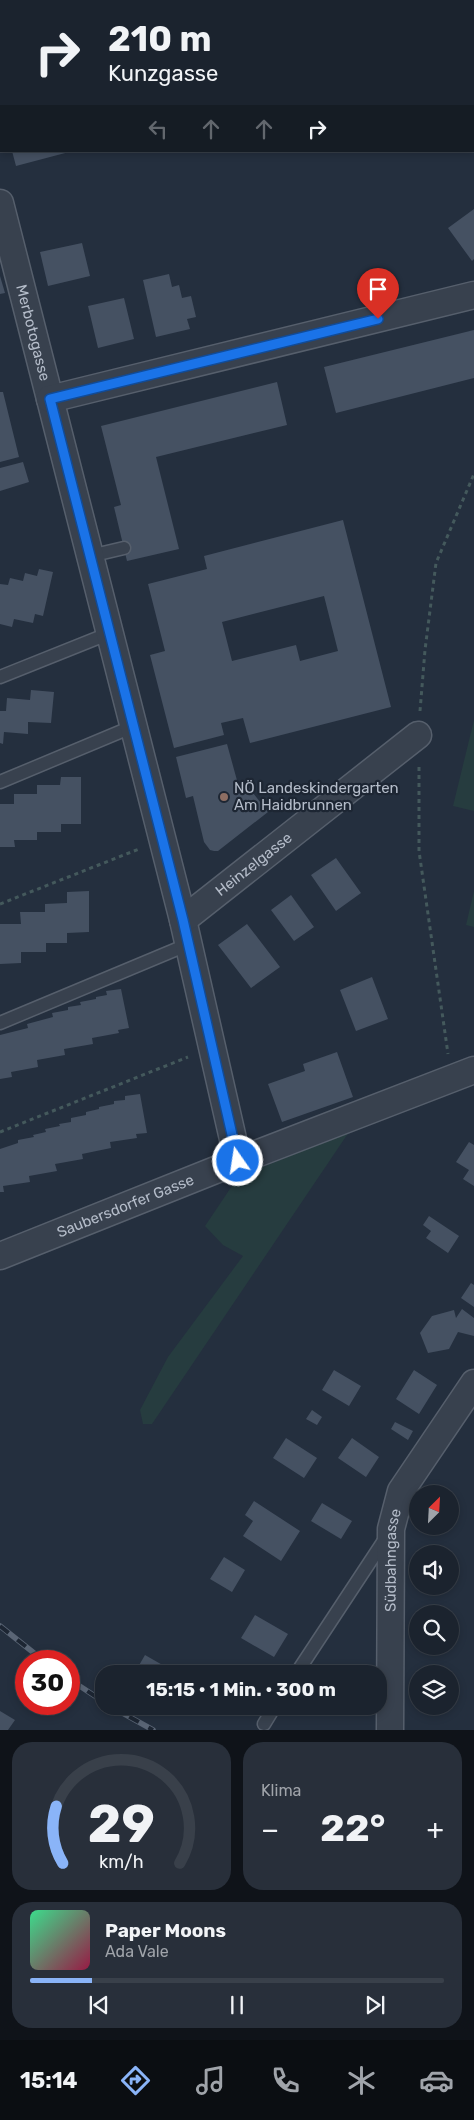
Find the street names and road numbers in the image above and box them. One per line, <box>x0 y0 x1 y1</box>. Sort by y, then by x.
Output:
street label: Merbotogasse <box>12 283 54 383</box>
street label: Heinzelgasse <box>212 829 296 900</box>
street label: Saubersdorfer Gasse <box>54 1171 196 1241</box>
street label: Südbahngasse <box>382 1507 405 1612</box>

